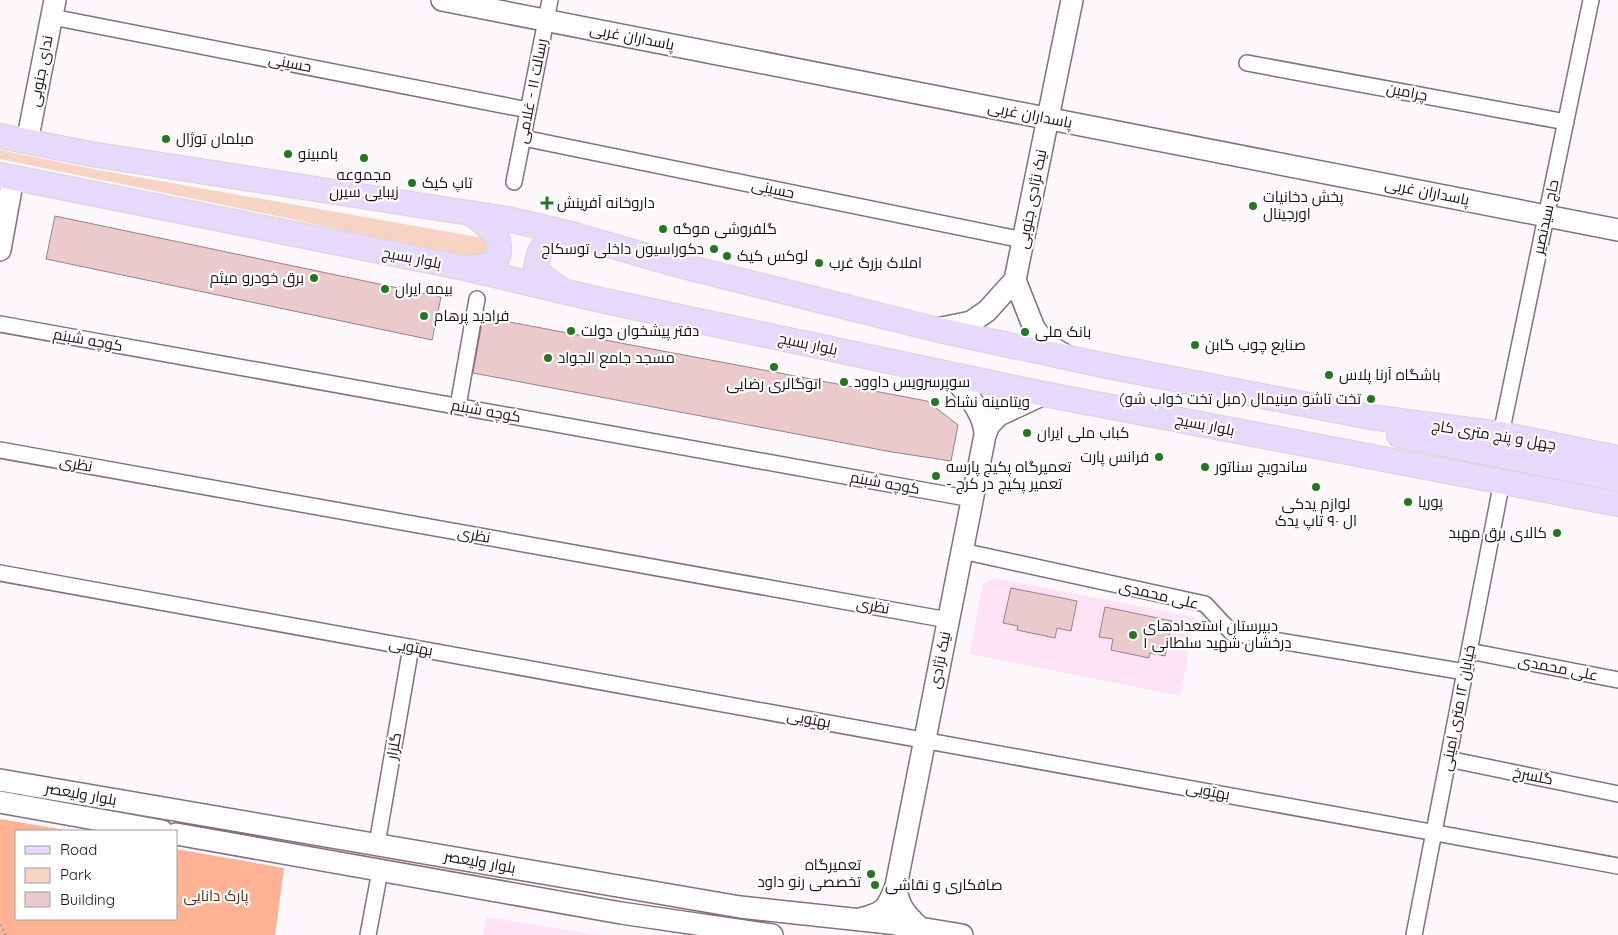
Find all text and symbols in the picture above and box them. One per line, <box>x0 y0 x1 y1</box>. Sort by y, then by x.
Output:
street label: پاسداران غربی <box>588 19 676 55</box>
street label: ندای جنوبی <box>24 34 58 108</box>
street label: رسالت ۱۱ - غلامی <box>512 37 552 145</box>
street label: حسینی <box>267 49 313 77</box>
street label: چرامین <box>1385 78 1429 106</box>
street label: پاسداران غربی <box>986 97 1074 133</box>
place label: مبلمان توژال <box>176 129 254 149</box>
marker: مبلمان توژال <box>160 133 172 145</box>
place label: بامبینو <box>298 144 338 163</box>
marker: بامبینو <box>282 148 294 160</box>
street label: نیک نژادی جنوبی <box>1013 148 1051 250</box>
marker: مجموعه زیبایی سیرن <box>358 152 370 164</box>
place label: مجموعه زیبایی سیرن <box>329 165 399 202</box>
place label: تاپ کیک <box>422 173 472 193</box>
street label: پاسداران غربی <box>1383 174 1471 210</box>
street label: حسینی <box>750 175 796 203</box>
marker: تاپ کیک <box>406 177 418 189</box>
street label: حاج سیدنصیر <box>1528 178 1565 257</box>
place label: پخش دخانیات اورجینال <box>1263 187 1344 223</box>
place label: داروخانه آفرینش <box>557 193 655 213</box>
marker: داروخانه آفرینش <box>541 197 553 209</box>
marker: پخش دخانیات اورجینال <box>1247 200 1259 212</box>
place label: گلفروشی موگه <box>673 219 777 239</box>
marker: گلفروشی موگه <box>657 223 669 235</box>
place label: دکوراسیون داخلی توسکاج <box>542 239 704 260</box>
street label: بلوار بسیج <box>380 242 443 275</box>
marker: دکوراسیون داخلی توسکاج <box>708 243 720 255</box>
place label: لوکس کیک <box>737 246 808 266</box>
marker: لوکس کیک <box>721 250 733 262</box>
place label: املاک بزرگ غرب <box>829 253 922 272</box>
marker: املاک بزرگ غرب <box>813 257 825 269</box>
place label: برق خودرو میثم <box>210 268 304 288</box>
marker: برق خودرو میثم <box>308 272 320 284</box>
place label: بیمه ایران <box>395 279 453 299</box>
marker: بیمه ایران <box>379 283 391 295</box>
place label: فرادید پرهام <box>434 306 509 326</box>
marker: فرادید پرهام <box>418 310 430 322</box>
place label: دفتر پیشخوان دولت <box>581 321 699 341</box>
place label: بانک ملی <box>1035 322 1091 342</box>
street label: کوچه شبنم <box>52 324 124 356</box>
marker: دفتر پیشخوان دولت <box>565 325 577 337</box>
marker: بانک ملی <box>1019 326 1031 338</box>
street label: بلوار بسیج <box>776 328 839 361</box>
place label: صنایع چوب گابن <box>1205 335 1306 356</box>
marker: صنایع چوب گابن <box>1189 339 1201 351</box>
place label: مسجد جامع الجواد <box>558 348 675 369</box>
marker: مسجد جامع الجواد <box>542 352 554 364</box>
marker: اتوگالری رضایی <box>768 361 780 373</box>
place label: باشگاه آرنا پلاس <box>1339 365 1440 385</box>
marker: باشگاه آرنا پلاس <box>1323 369 1335 381</box>
place label: سوپرسرویس داوود <box>854 372 970 392</box>
place label: اتوگالری رضایی <box>726 374 822 394</box>
marker: سوپرسرویس داوود <box>838 376 850 388</box>
place label: تخت تاشو مینیمال (مبل تخت خواب شو) <box>1119 389 1361 409</box>
place label: ویتامینه نشاط <box>945 392 1030 411</box>
marker: تخت تاشو مینیمال (مبل تخت خواب شو) <box>1365 393 1377 405</box>
street label: کوچه شبنم <box>450 395 522 427</box>
marker: ویتامینه نشاط <box>929 396 941 408</box>
street label: بلوار بسیج <box>1173 409 1236 442</box>
street label: چهل و پنج متری کاج <box>1430 415 1558 456</box>
place label: کباب ملی ایران <box>1037 423 1129 443</box>
marker: کباب ملی ایران <box>1021 427 1033 439</box>
place label: فرانس پارت <box>1080 447 1149 467</box>
street label: نظری <box>58 451 94 477</box>
marker: فرانس پارت <box>1153 451 1165 463</box>
place label: تعمیرگاه پکیج پارسه - تعمیر پکیج در کرج <box>946 457 1071 495</box>
place label: ساندویچ سناتور <box>1214 457 1307 478</box>
marker: ساندویچ سناتور <box>1199 461 1211 473</box>
street label: کوچه شبنم <box>849 467 921 499</box>
marker: تعمیرگاه پکیج پارسه - تعمیر پکیج در کرج <box>930 470 942 482</box>
marker: لوازم یدکی ال ۹۰ تاپ یدک <box>1310 481 1322 493</box>
place label: پوریا <box>1418 492 1443 512</box>
place label: لوازم یدکی ال ۹۰ تاپ یدک <box>1275 494 1357 531</box>
marker: پوریا <box>1402 496 1414 508</box>
street label: نظری <box>456 522 492 548</box>
place label: کالای برق مهبد <box>1448 523 1547 543</box>
marker: کالای برق مهبد <box>1551 527 1563 539</box>
street label: علی محمدی <box>1117 576 1201 614</box>
street label: نظری <box>855 593 891 619</box>
place label: دبیرستان استعدادهای درخشان شهید سلطانی ۱ <box>1143 616 1291 653</box>
marker: دبیرستان استعدادهای درخشان شهید سلطانی ۱ <box>1127 629 1139 641</box>
street label: نیک نژادی <box>925 630 955 690</box>
street label: بهتویی <box>387 633 435 661</box>
street label: خیابان ۱۲ متری امینی <box>1436 643 1480 773</box>
street label: علی محمدی <box>1516 650 1600 686</box>
street label: بهتویی <box>785 705 833 733</box>
street label: گلزار <box>382 731 405 762</box>
street label: گلسرخ <box>1511 762 1555 791</box>
street label: بهتویی <box>1184 777 1232 805</box>
street label: بلوار ولیعصر <box>43 778 118 809</box>
legend <box>15 830 178 920</box>
text: Road <box>60 840 97 859</box>
street label: بلوار ولیعصر <box>442 846 517 877</box>
place label: تعمیرگاه تخصصی رنو داود <box>758 855 861 892</box>
text: Park <box>60 865 92 884</box>
marker: تعمیرگاه تخصصی رنو داود <box>865 868 877 880</box>
place label: صافکاری و نقاشی <box>885 875 1003 895</box>
marker: صافکاری و نقاشی <box>869 879 881 891</box>
park label: پارک دانایی <box>183 886 249 906</box>
text: Building <box>60 890 115 909</box>

